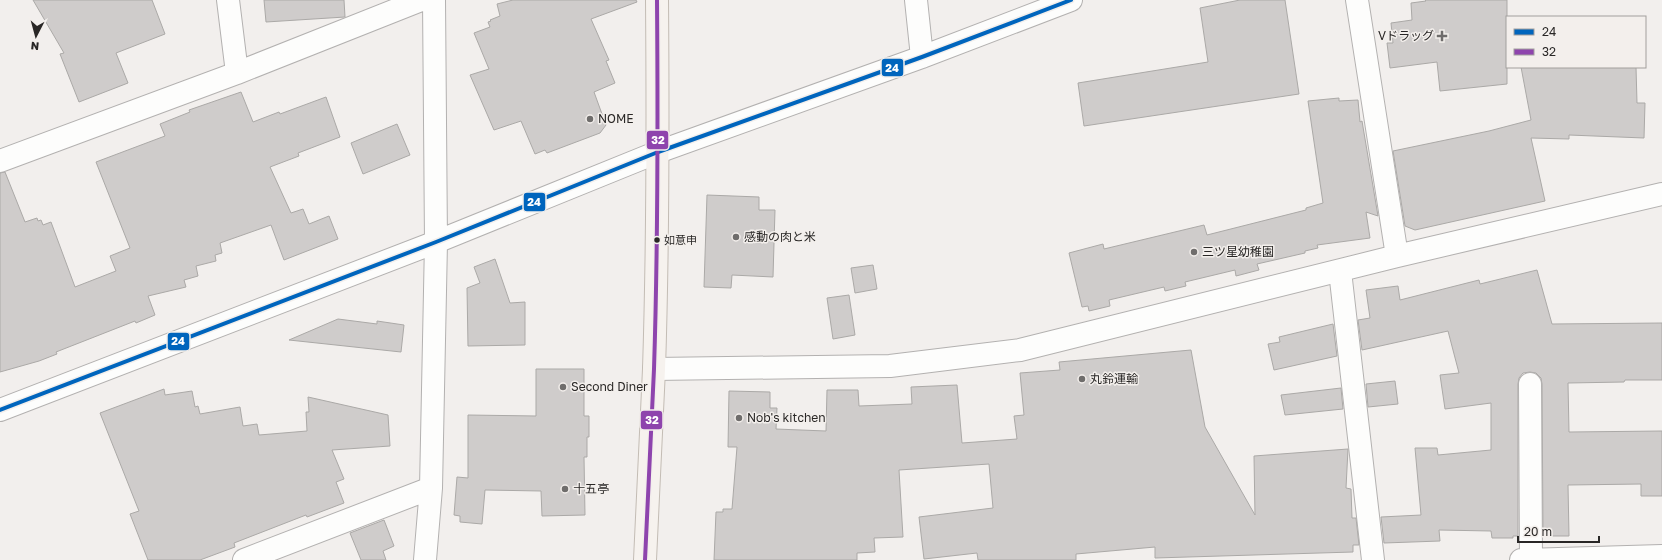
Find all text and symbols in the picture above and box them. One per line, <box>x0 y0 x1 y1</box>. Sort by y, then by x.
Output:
north arrow <box>16 16 56 56</box>
legend <box>1506 16 1646 68</box>
text: 24 <box>1542 24 1556 39</box>
place label: Vドラッグ <box>1378 28 1434 43</box>
marker: Vドラッグ <box>1437 31 1447 41</box>
text: N <box>30 40 40 53</box>
text: 32 <box>1542 44 1556 59</box>
line badge: 24 <box>881 58 904 77</box>
text: 24 <box>885 61 899 74</box>
place label: NOME <box>598 111 634 126</box>
marker: NOME <box>585 114 595 124</box>
line badge: 32 <box>646 130 669 150</box>
text: 32 <box>651 133 665 146</box>
line badge: 24 <box>523 192 546 212</box>
text: 24 <box>527 195 541 208</box>
place label: 感動の肉と米 <box>744 229 816 244</box>
marker: 感動の肉と米 <box>731 232 741 242</box>
place label: 如意申 <box>664 233 697 246</box>
marker: 如意申 <box>652 235 662 245</box>
place label: 三ツ星幼稚園 <box>1202 244 1274 259</box>
marker: 三ツ星幼稚園 <box>1189 247 1199 257</box>
line badge: 24 <box>167 332 190 351</box>
text: 24 <box>171 334 185 347</box>
place label: 丸鈴運輸 <box>1090 371 1138 386</box>
marker: 丸鈴運輸 <box>1077 374 1087 384</box>
place label: Second Diner <box>571 379 648 394</box>
marker: Second Diner <box>558 382 568 392</box>
line badge: 32 <box>640 410 663 430</box>
place label: Nob's kitchen <box>747 410 826 425</box>
text: 32 <box>645 413 659 426</box>
marker: Nob's kitchen <box>734 413 744 423</box>
place label: 十五亭 <box>573 481 609 496</box>
marker: 十五亭 <box>560 484 570 494</box>
scale bar <box>1518 518 1599 544</box>
text: 20 m <box>1524 524 1552 539</box>

